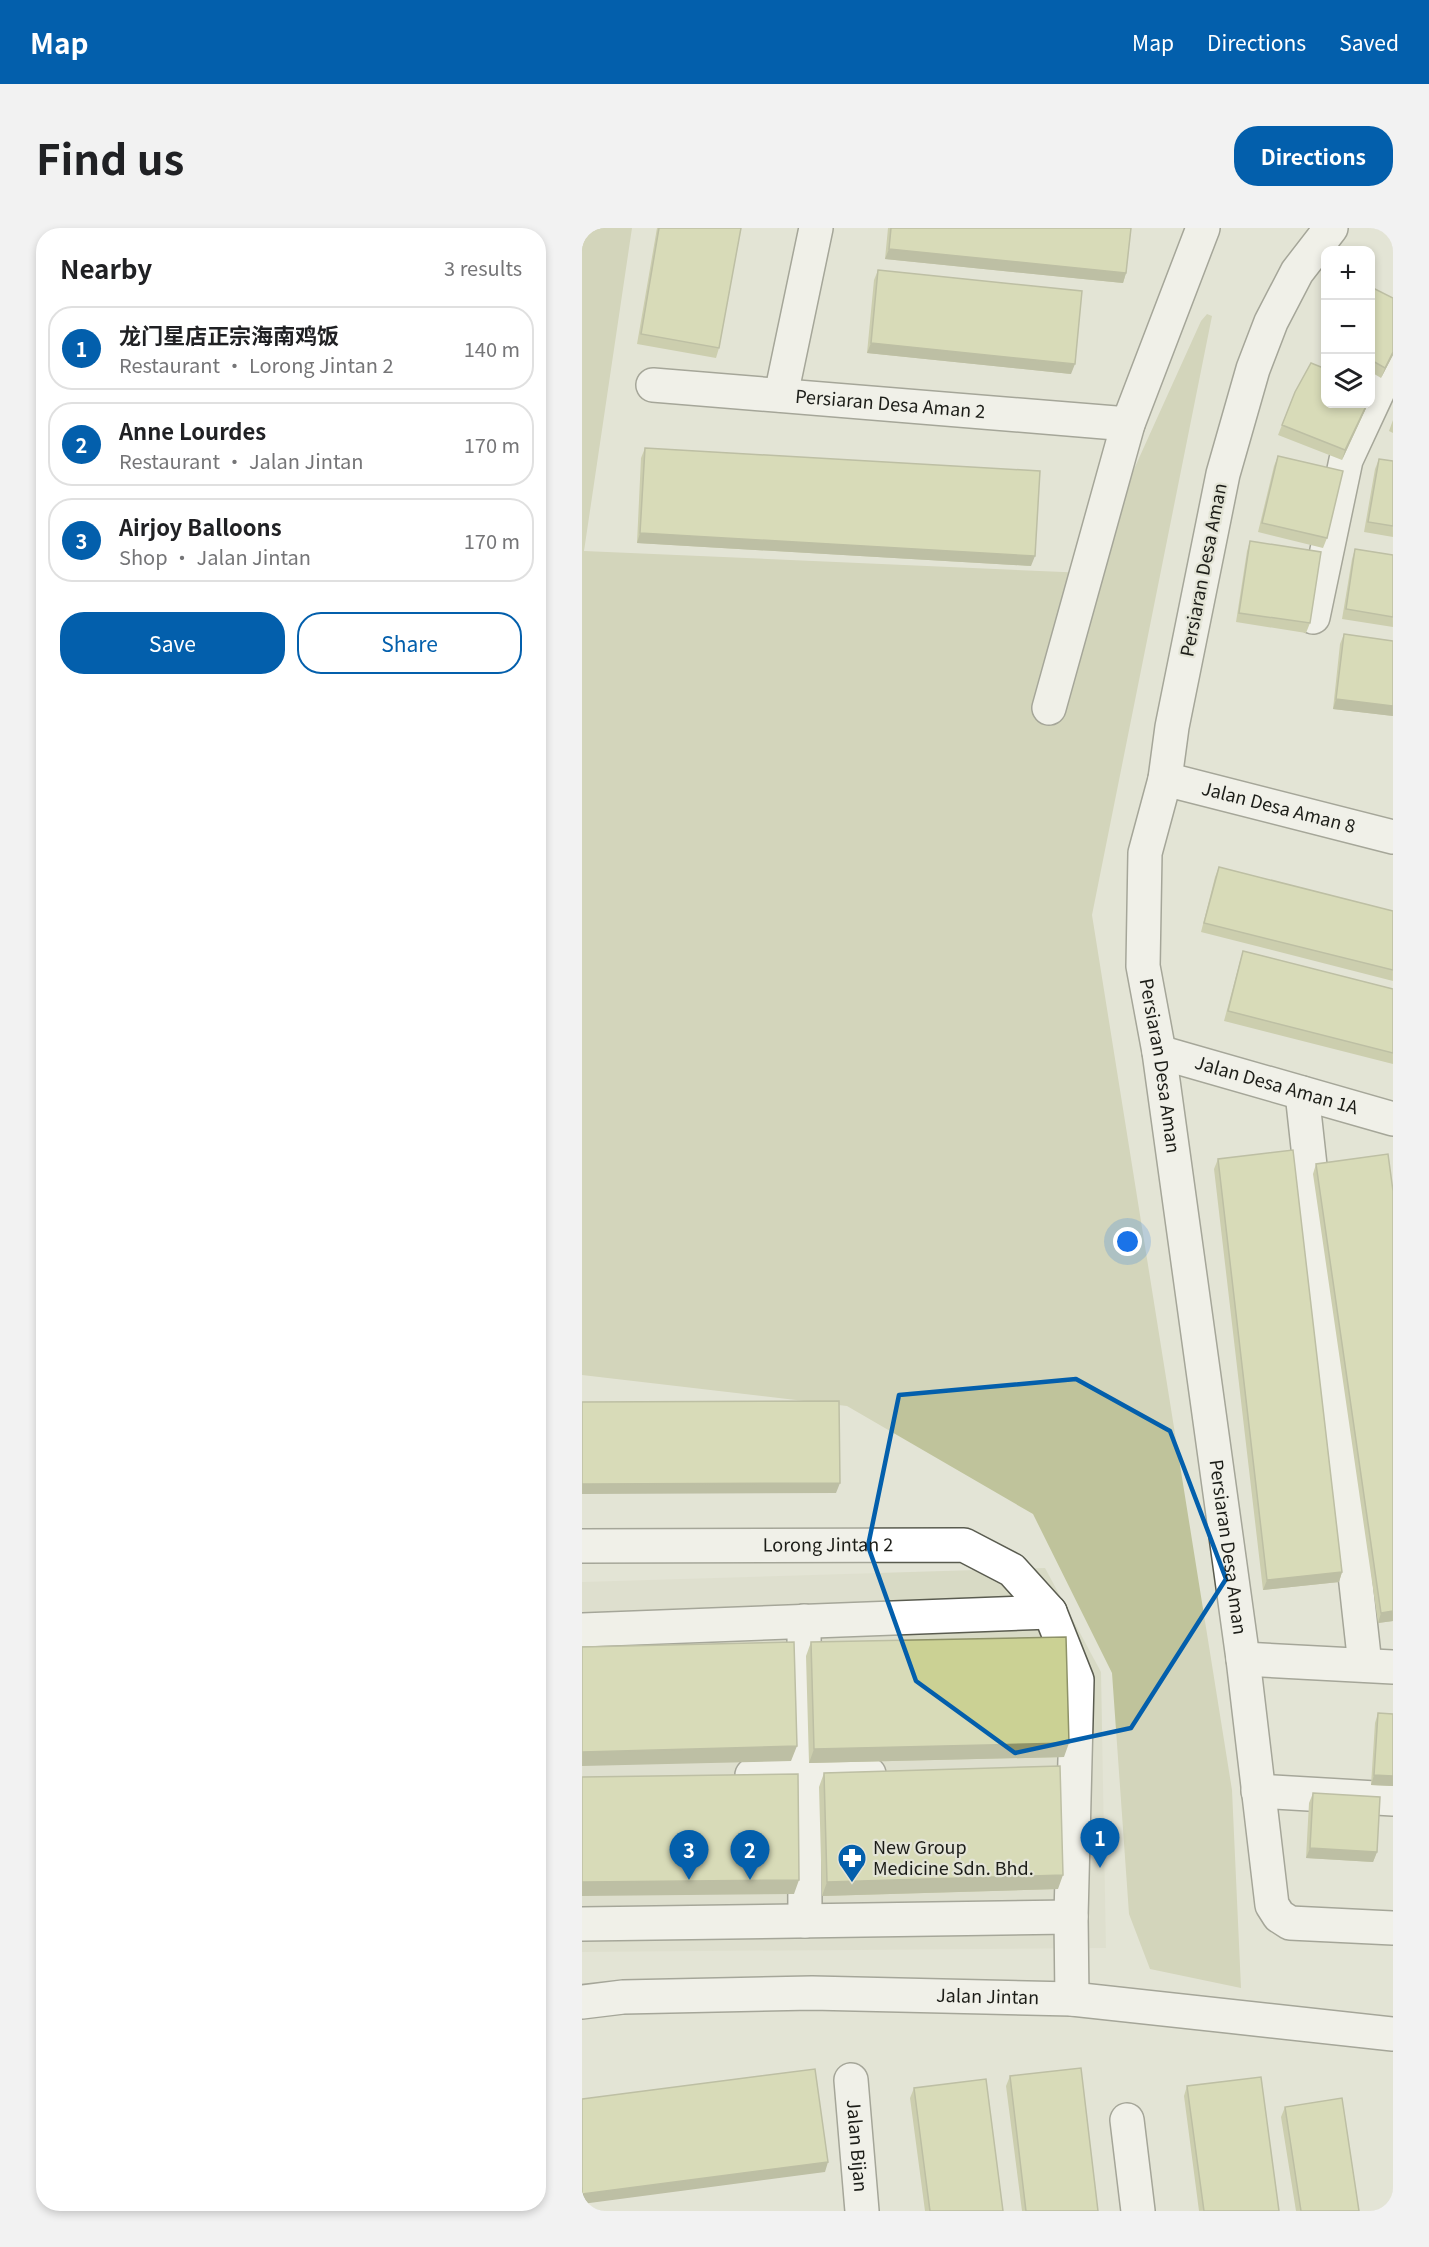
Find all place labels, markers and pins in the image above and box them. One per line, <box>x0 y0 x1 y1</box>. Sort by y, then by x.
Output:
pin: 1 <box>1080 1818 1120 1868</box>
pin: 3 <box>670 1830 708 1880</box>
pin: 2 <box>730 1830 770 1880</box>
place label: New Group Medicine Sdn. Bhd. <box>873 1833 1034 1880</box>
pharmacy icon: New Group Medicine Sdn. Bhd. <box>836 1842 868 1884</box>

